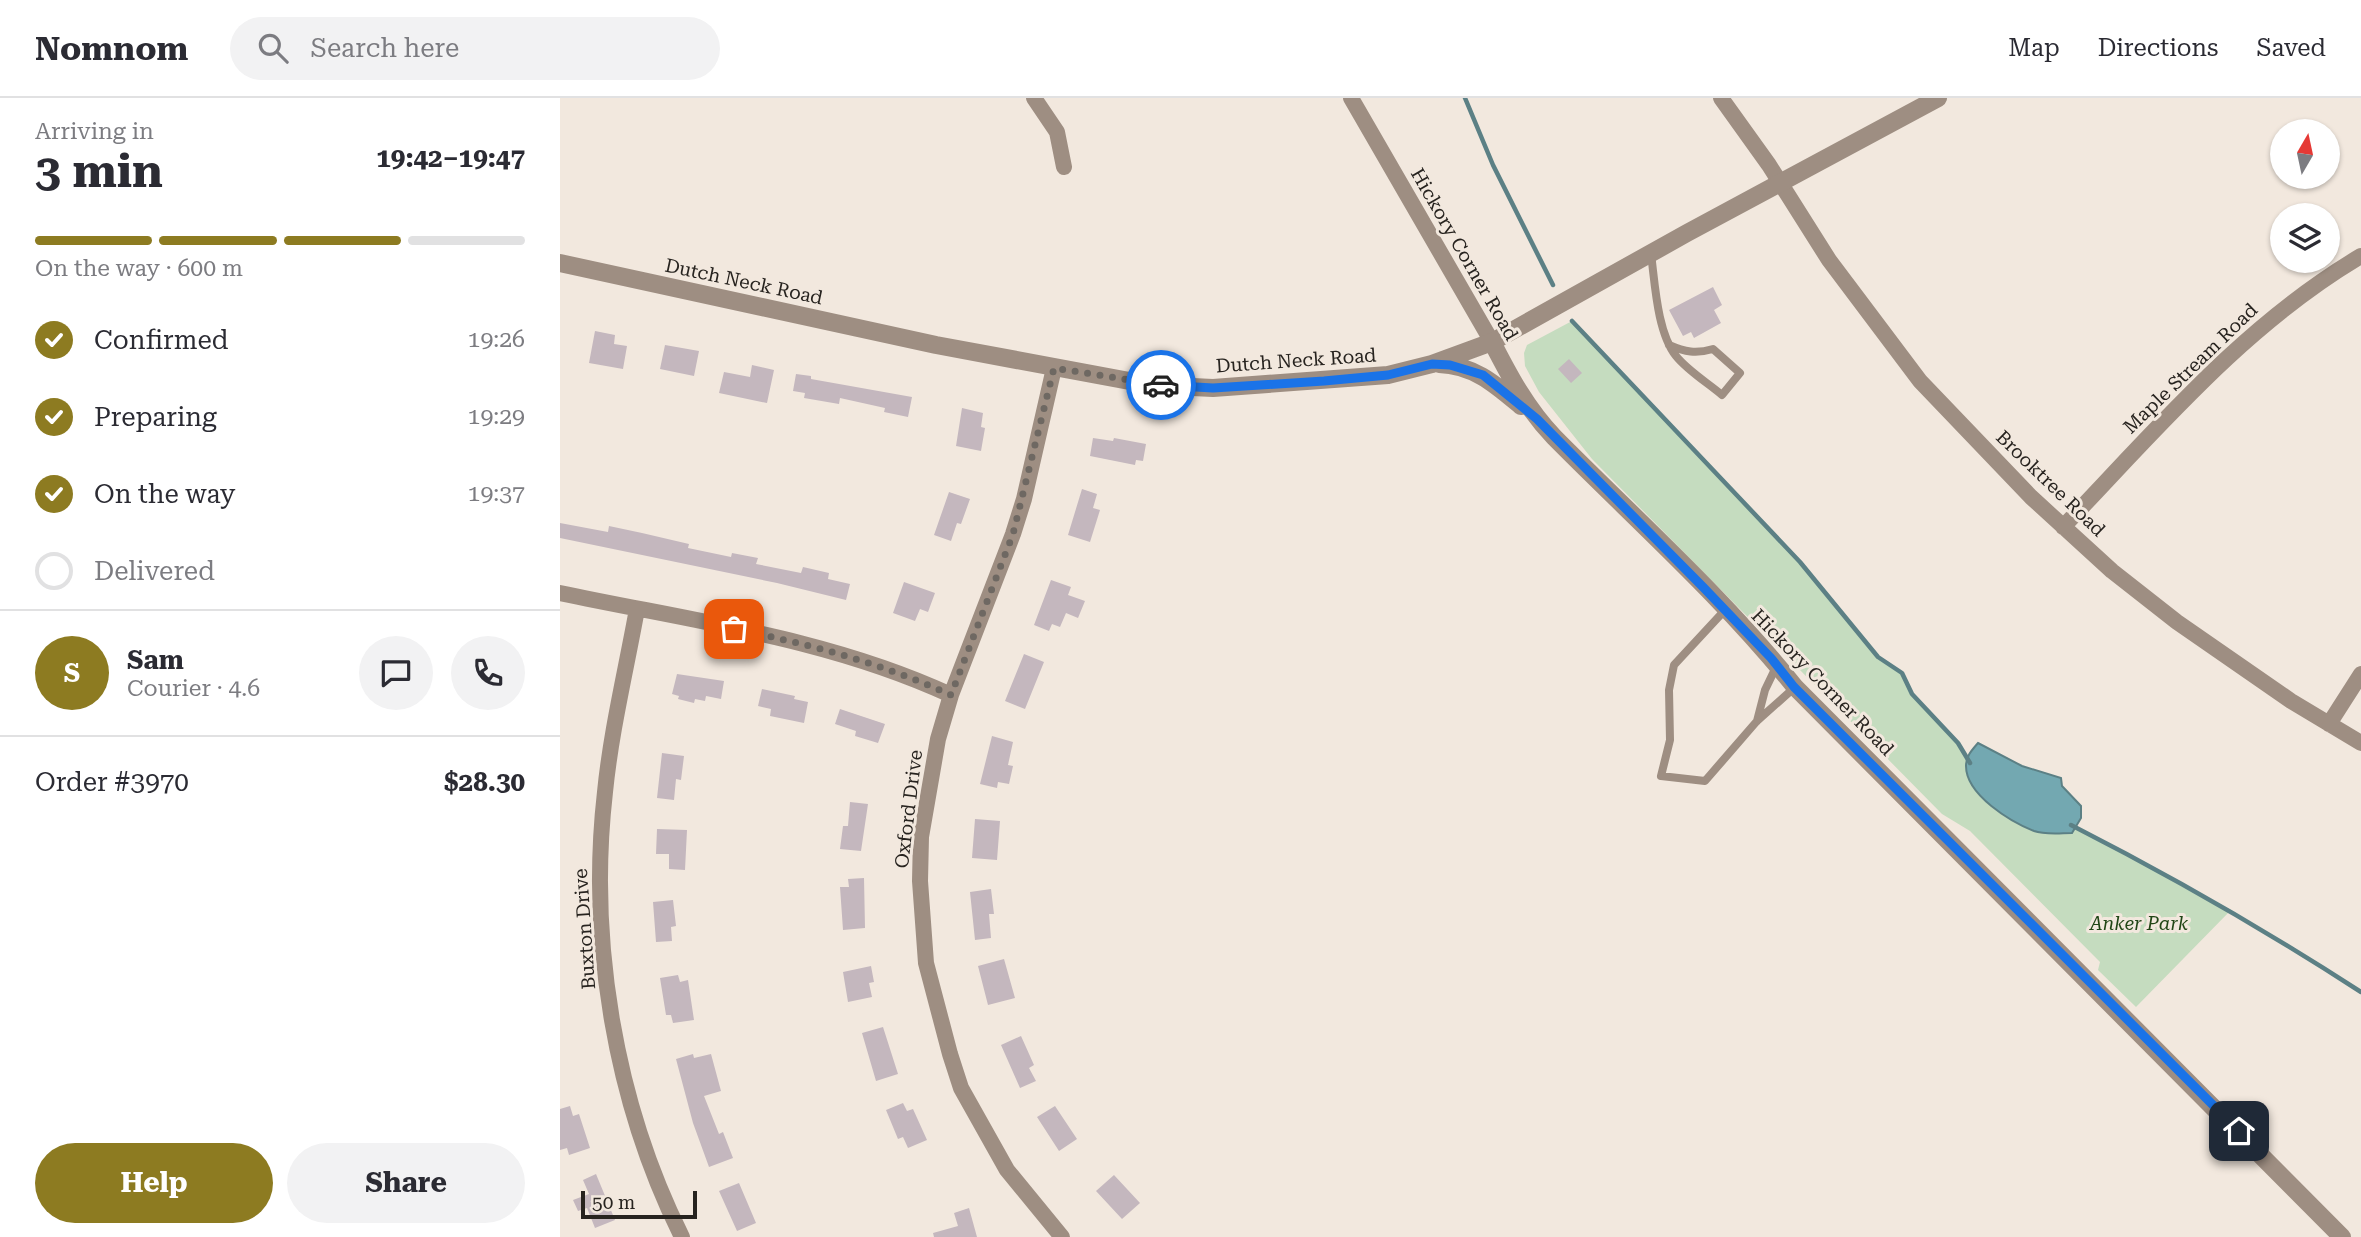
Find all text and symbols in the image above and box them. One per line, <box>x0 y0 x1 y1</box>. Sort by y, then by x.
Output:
search box <box>230 17 720 80</box>
text: Nomnom <box>35 29 188 68</box>
icon: search <box>254 29 292 67</box>
text: Search here <box>310 33 459 63</box>
text: Map <box>2008 34 2060 62</box>
text: Directions <box>2098 34 2218 62</box>
text: Saved <box>2256 34 2326 62</box>
text: Arriving in <box>35 118 154 145</box>
north arrow <box>2270 119 2340 189</box>
map controls <box>2270 119 2340 273</box>
text: 19:42–19:47 <box>376 143 525 173</box>
text: 3 min <box>35 144 163 198</box>
street label: Hickory Corner Road <box>1406 164 1523 344</box>
button: layers <box>2270 203 2340 273</box>
street label: Dutch Neck Road <box>663 254 825 309</box>
text: On the way · 600 m <box>35 255 243 282</box>
street label: Maple Stream Road <box>2118 298 2262 438</box>
icon: check <box>35 321 73 359</box>
text: Confirmed <box>94 325 229 355</box>
text: 19:26 <box>468 326 525 353</box>
street label: Dutch Neck Road <box>1215 343 1377 378</box>
courier <box>1126 350 1196 420</box>
icon: car <box>1142 366 1180 404</box>
icon: check <box>35 398 73 436</box>
text: Preparing <box>94 402 217 432</box>
text: 19:29 <box>468 403 525 430</box>
street label: Brooktree Road <box>1991 425 2110 541</box>
icon: check <box>35 475 73 513</box>
text: On the way <box>94 479 235 509</box>
text: 19:37 <box>468 480 525 507</box>
text: Delivered <box>94 556 215 586</box>
pin <box>704 599 764 659</box>
street label: Hickory Corner Road <box>1747 604 1899 760</box>
icon: bag <box>715 610 753 648</box>
button: chat <box>359 636 433 710</box>
button: phone <box>451 636 525 710</box>
text: Sam <box>127 645 184 675</box>
text: S <box>64 658 80 688</box>
text: Courier · 4.6 <box>127 675 260 702</box>
street label: Oxford Drive <box>890 748 927 870</box>
text: Order #3970 <box>35 767 189 797</box>
text: $28.30 <box>444 767 525 797</box>
street label: Buxton Drive <box>569 868 600 990</box>
park label: Anker Park <box>2089 912 2189 935</box>
pin <box>2209 1101 2269 1161</box>
icon: home <box>2220 1112 2258 1150</box>
button: Help <box>35 1143 273 1223</box>
button: Share <box>287 1143 525 1223</box>
scale bar <box>581 1188 696 1220</box>
text: 50 m <box>592 1191 635 1214</box>

